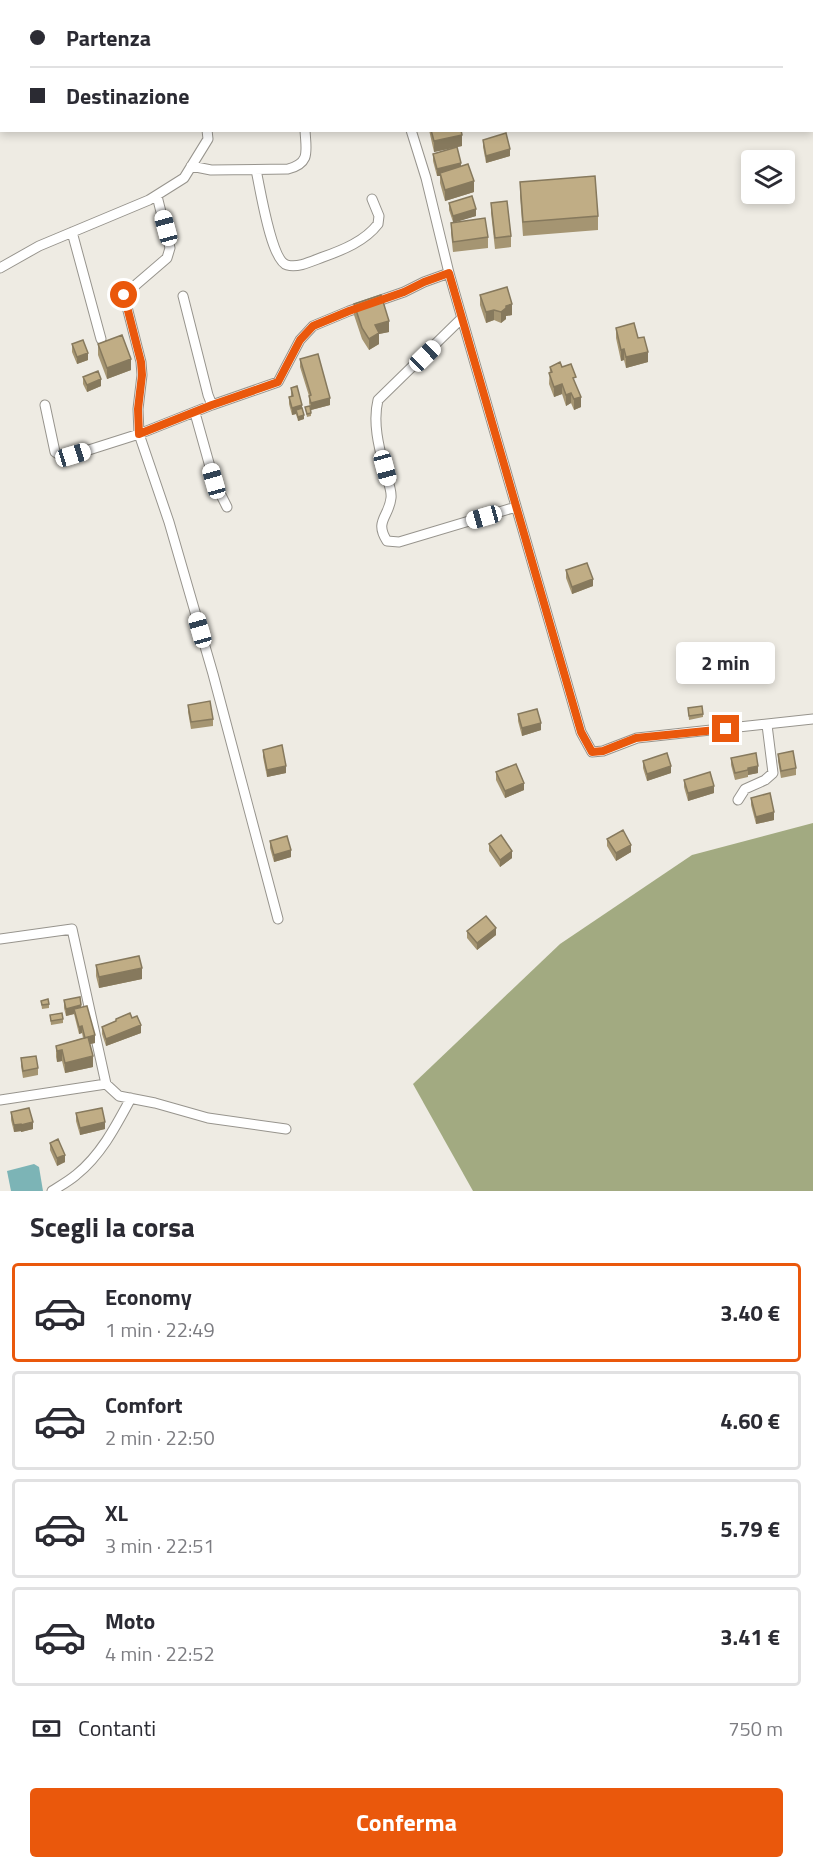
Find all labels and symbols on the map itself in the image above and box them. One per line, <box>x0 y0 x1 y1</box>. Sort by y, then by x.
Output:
car <box>153 208 179 248</box>
route start <box>110 281 137 308</box>
car <box>406 337 444 375</box>
car <box>53 441 93 469</box>
car <box>372 448 398 488</box>
car <box>200 461 228 501</box>
car <box>464 503 504 531</box>
car <box>186 610 214 650</box>
callout: 2 min <box>676 642 776 684</box>
route end <box>712 715 739 742</box>

